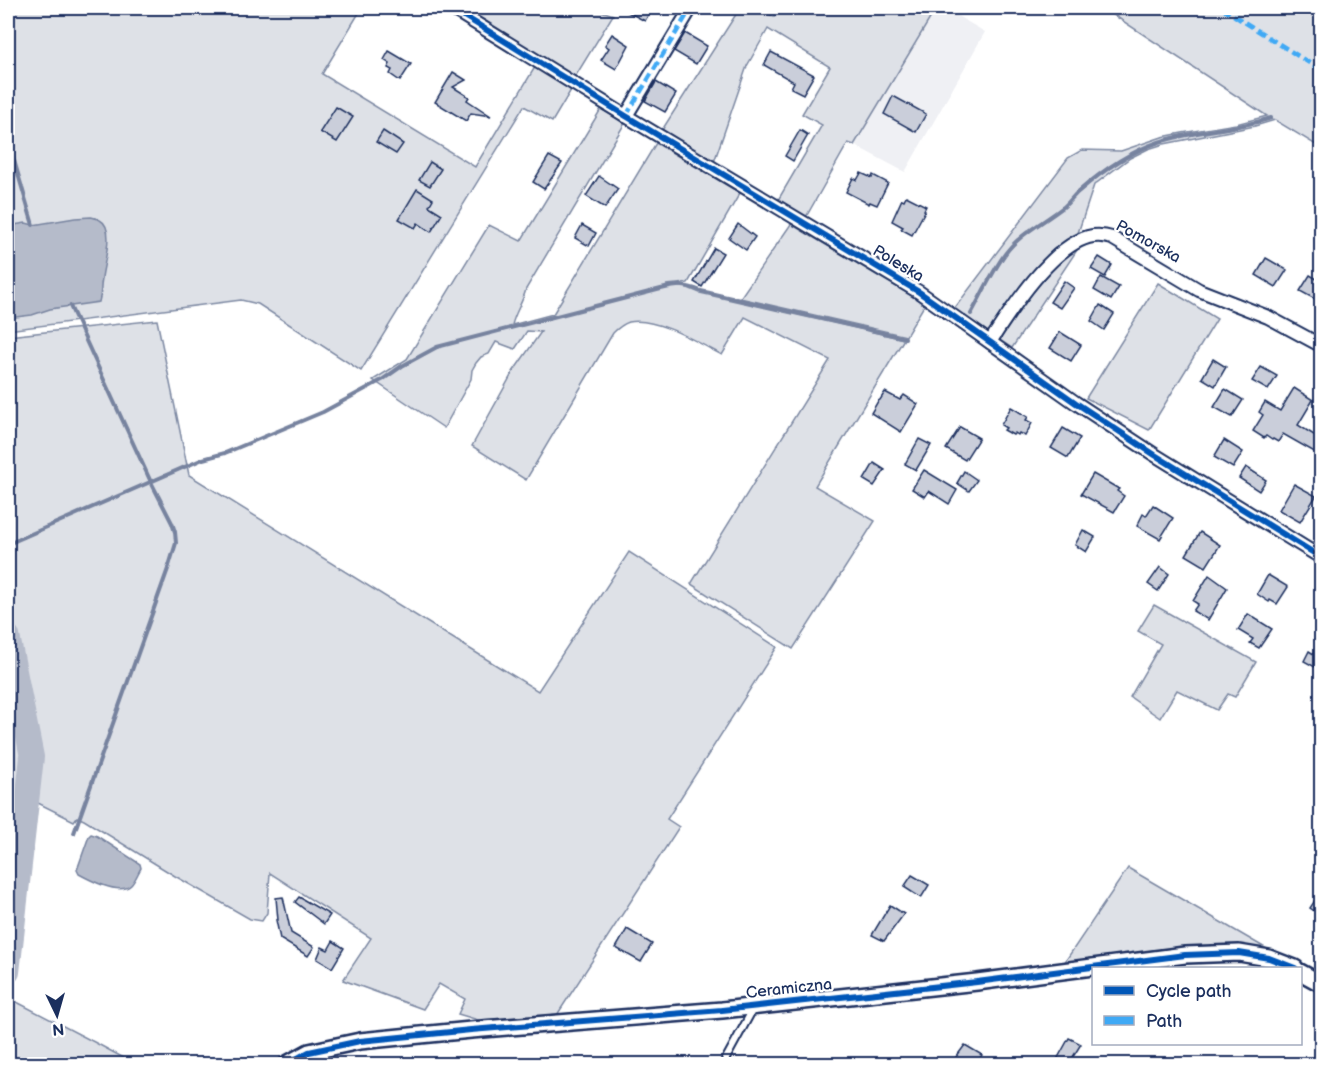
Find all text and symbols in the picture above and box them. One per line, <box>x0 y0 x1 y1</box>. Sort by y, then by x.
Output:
street label: Pomorska <box>1112 216 1184 268</box>
street label: Poleska <box>869 241 927 287</box>
legend <box>1092 967 1302 1045</box>
street label: Ceramiczna <box>745 975 833 1003</box>
text: Cycle path <box>1146 981 1232 1002</box>
north arrow <box>27 985 87 1045</box>
text: Path <box>1146 1011 1182 1032</box>
text: N <box>51 1018 65 1038</box>

